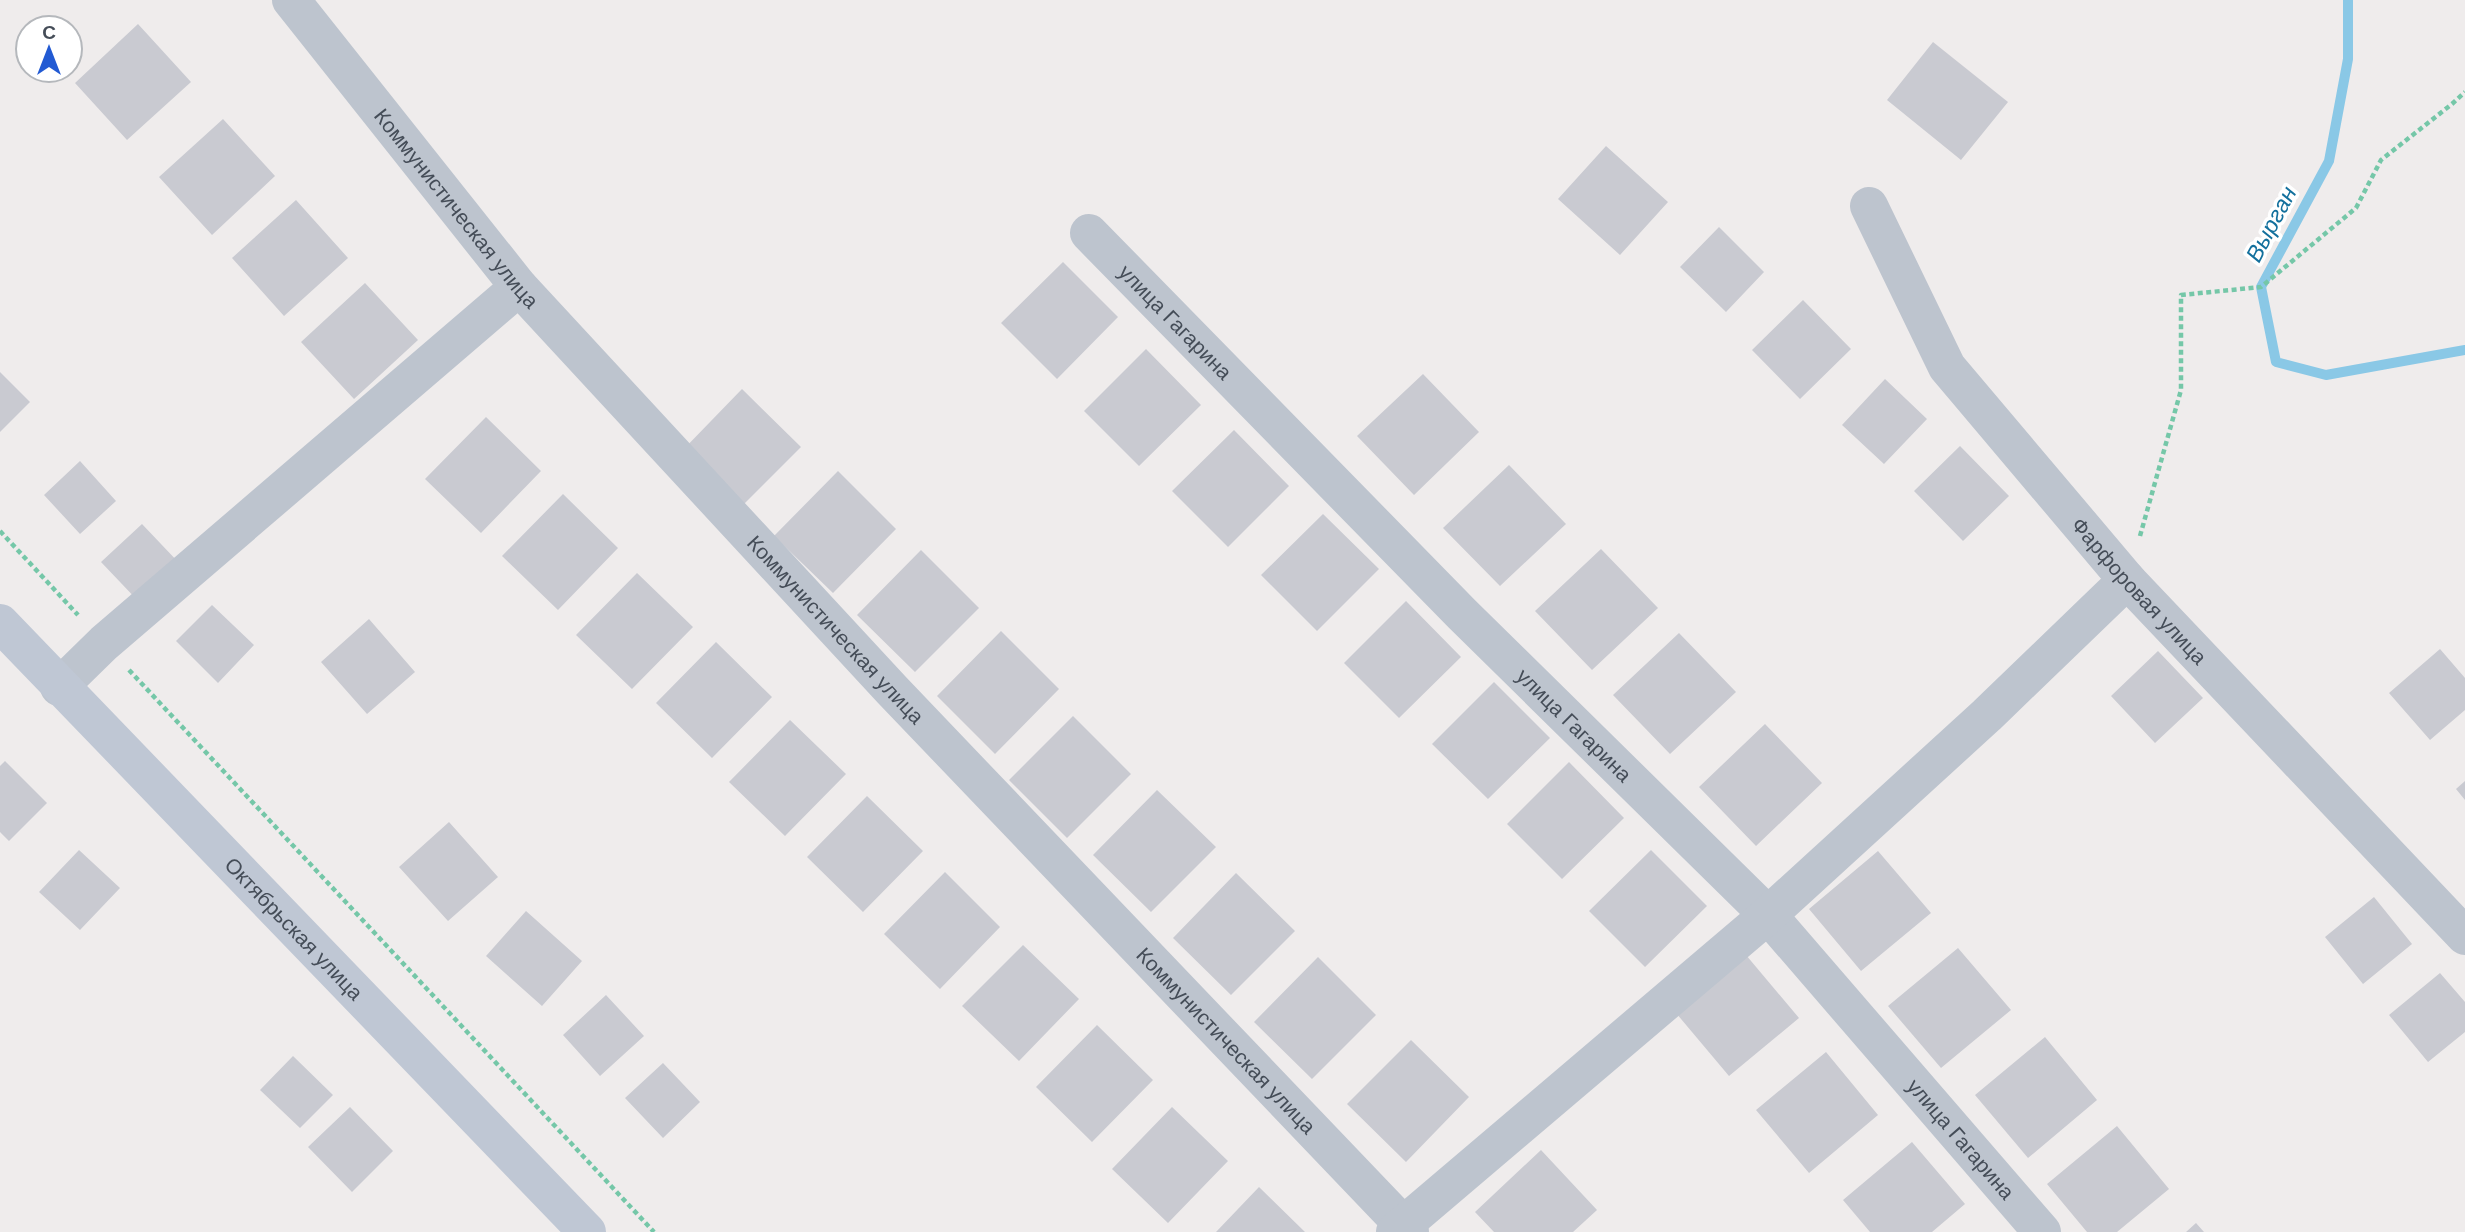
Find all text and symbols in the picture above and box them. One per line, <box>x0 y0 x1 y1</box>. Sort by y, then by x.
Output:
north arrow <box>14 14 84 84</box>
text: С <box>42 22 56 43</box>
street label: Коммунистическая улица <box>370 104 544 312</box>
water label: Вырган <box>2240 182 2302 266</box>
street label: улица Гагарина <box>1115 260 1237 384</box>
street label: Фарфоровая улица <box>2068 513 2212 669</box>
street label: Коммунистическая улица <box>743 530 929 728</box>
street label: улица Гагарина <box>1513 663 1637 786</box>
street label: Октябрьская улица <box>221 853 368 1004</box>
street label: Коммунистическая улица <box>1133 942 1321 1138</box>
street label: улица Гагарина <box>1903 1074 2020 1204</box>

